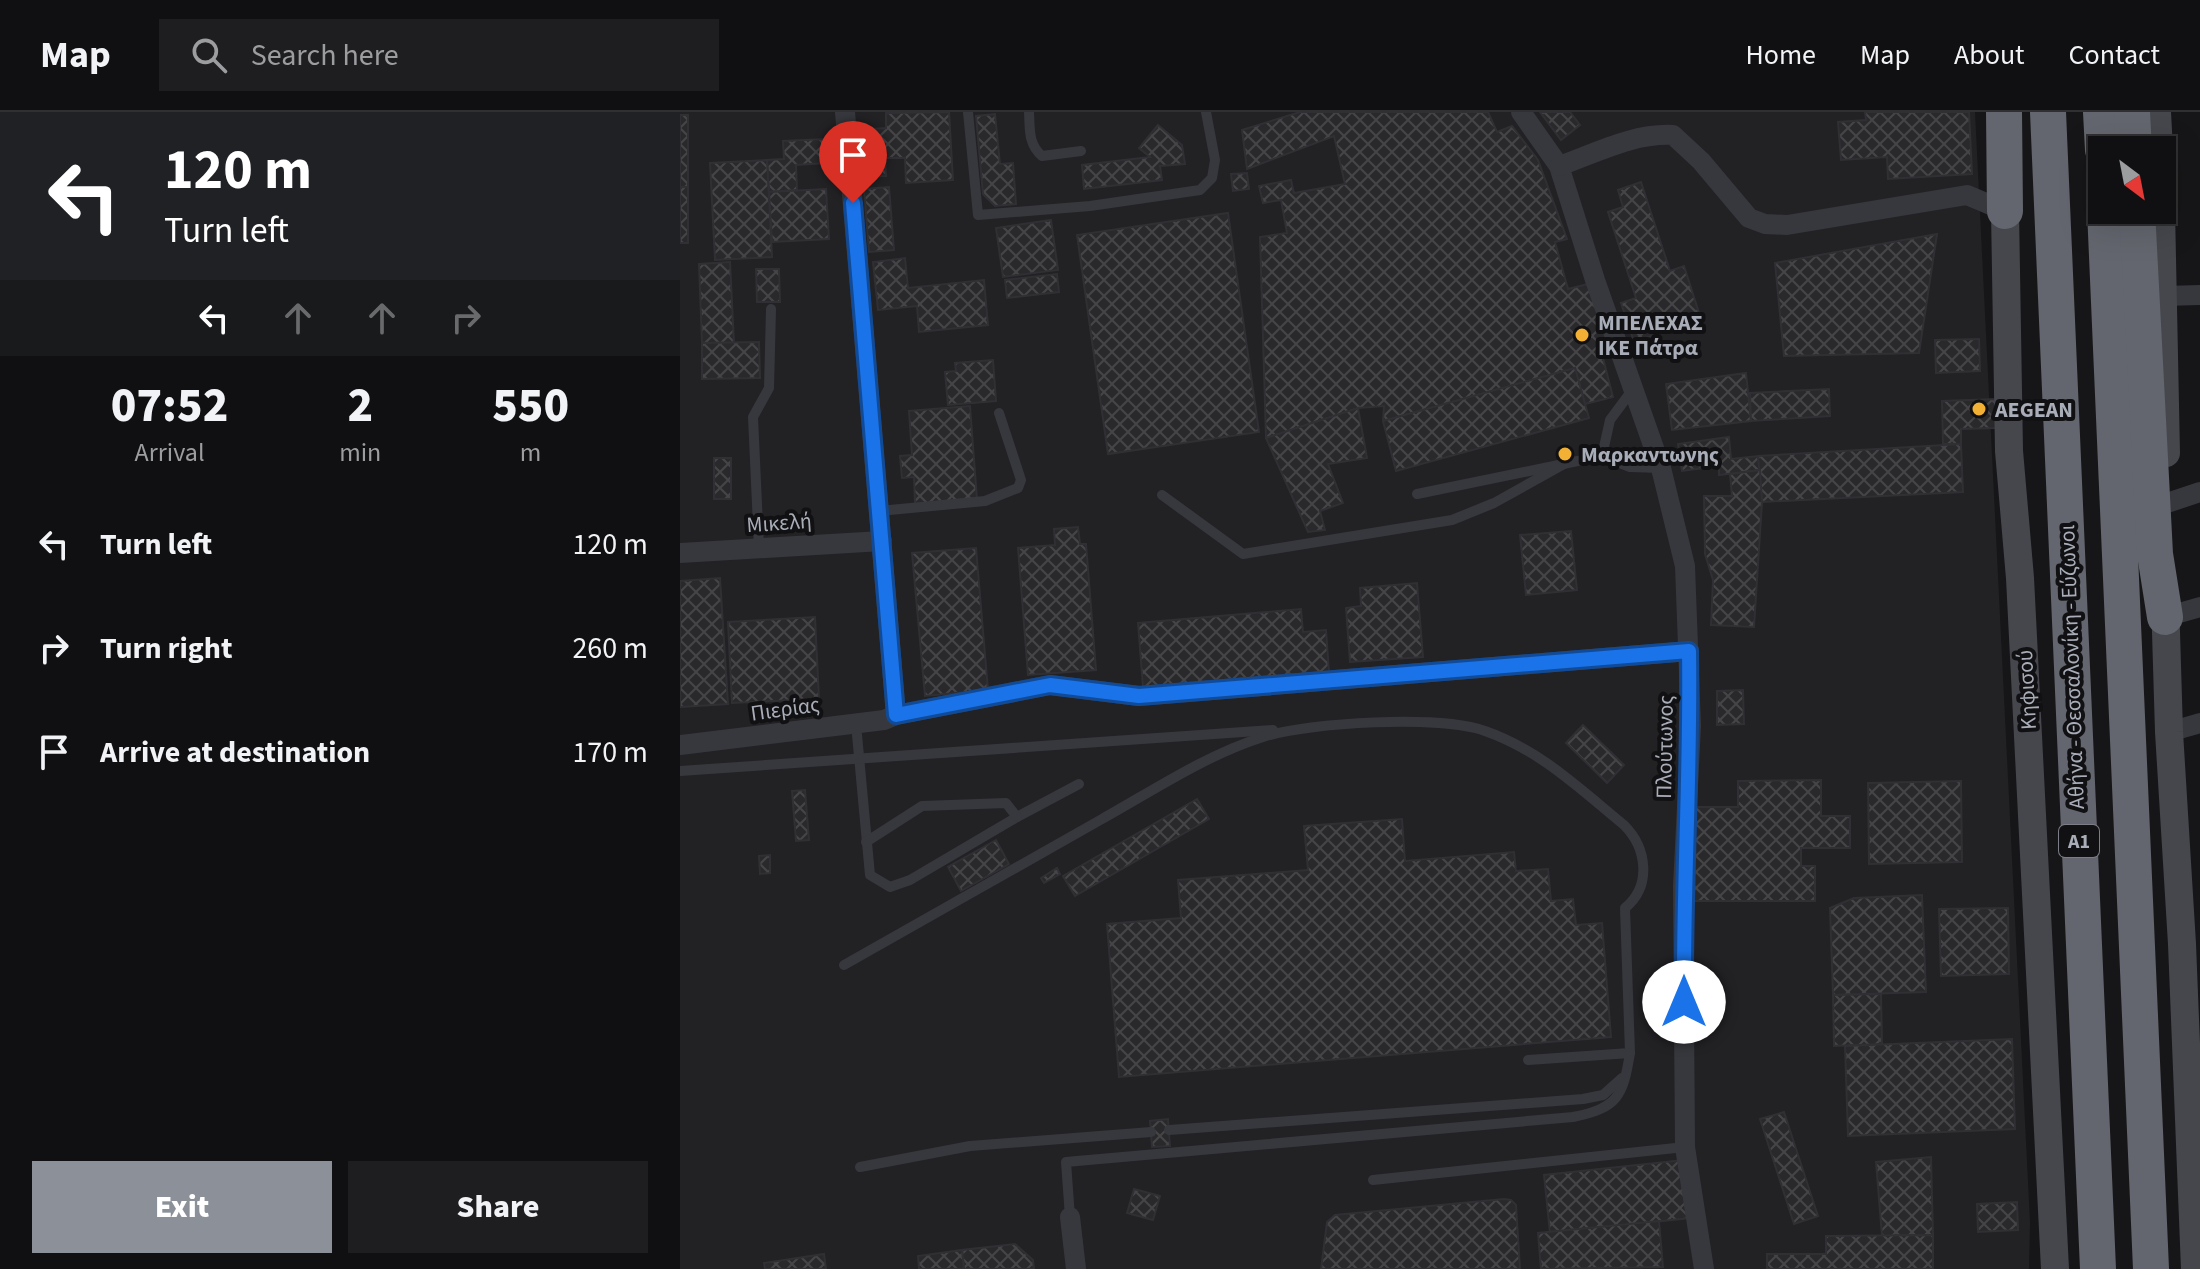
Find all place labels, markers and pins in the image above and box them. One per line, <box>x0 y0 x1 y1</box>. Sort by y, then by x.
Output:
pin <box>819 121 887 203</box>
place label: ΜΠΕΛΕΧΑΣ ΙΚΕ Πάτρα <box>1598 307 1703 364</box>
marker: ΜΠΕΛΕΧΑΣ ΙΚΕ Πάτρα <box>1573 326 1591 344</box>
place label: AEGEAN <box>1994 394 2073 426</box>
marker: AEGEAN <box>1970 400 1988 418</box>
place label: Μαρκαντωνης <box>1581 439 1719 471</box>
marker: Μαρκαντωνης <box>1556 445 1574 463</box>

